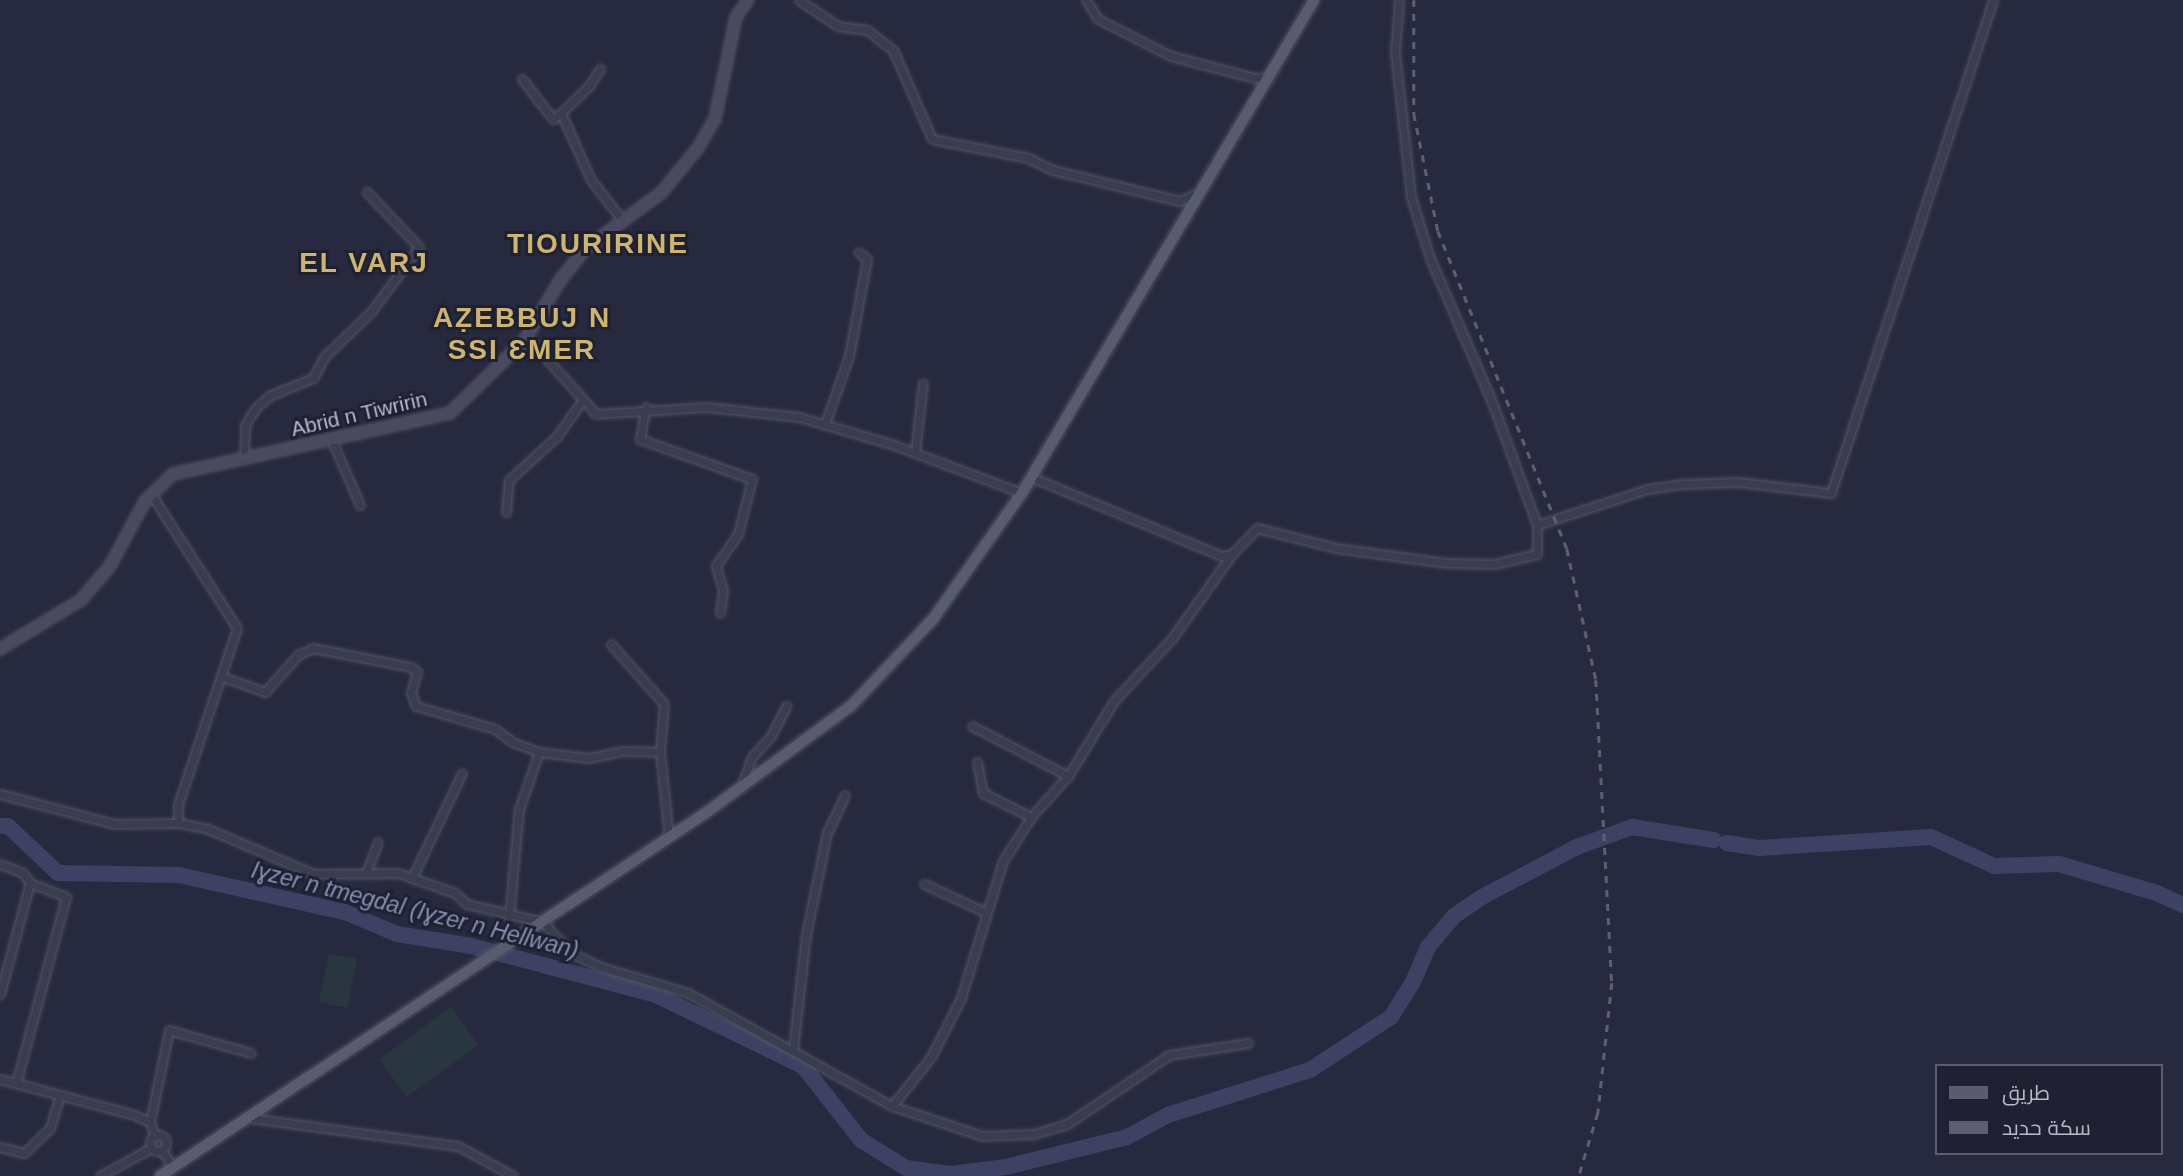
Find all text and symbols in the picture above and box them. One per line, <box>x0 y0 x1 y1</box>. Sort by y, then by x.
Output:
district label: TIOURIRINE <box>508 227 688 261</box>
district label: EL VARJ <box>300 246 428 280</box>
district label: AẒEBBUJ N SSI ƐMER <box>434 301 610 367</box>
street label: Abrid n Tiwririn <box>288 386 430 442</box>
water label: Iɣzer n tmegdal (Iɣzer n Hellwan) <box>249 856 581 964</box>
legend <box>1934 1064 2162 1155</box>
text: طريق <box>2002 1081 2050 1104</box>
text: سكة حديد <box>2002 1116 2091 1139</box>

